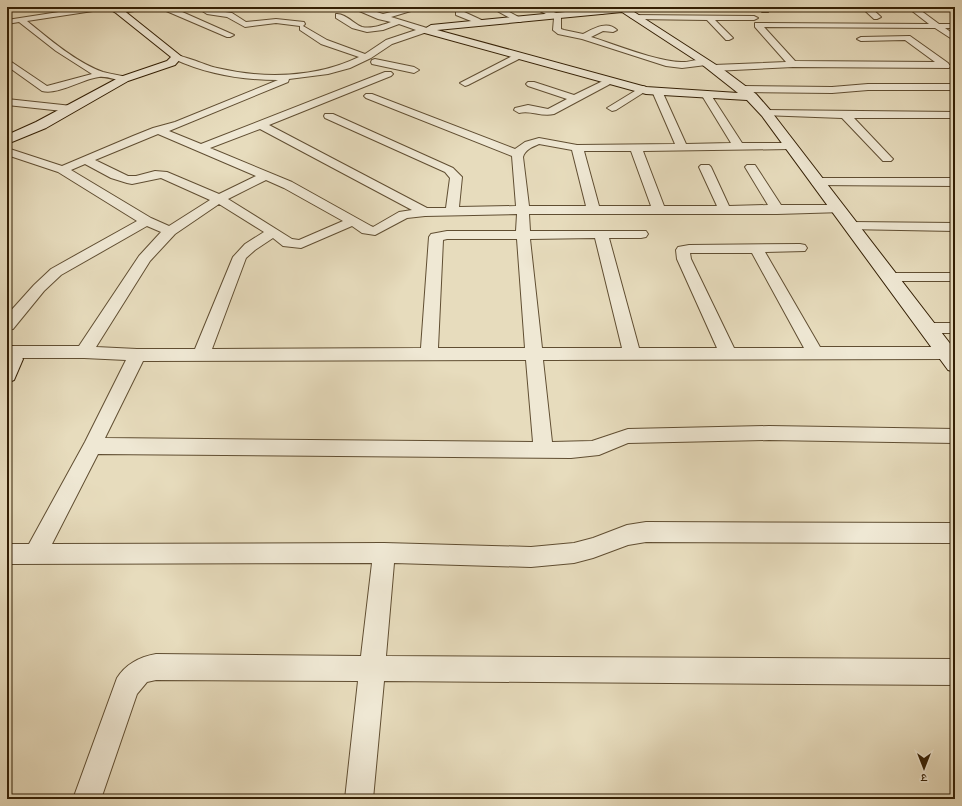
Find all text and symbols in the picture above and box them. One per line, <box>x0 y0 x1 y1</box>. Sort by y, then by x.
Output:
north arrow <box>904 748 944 788</box>
text: उ <box>920 771 928 785</box>

